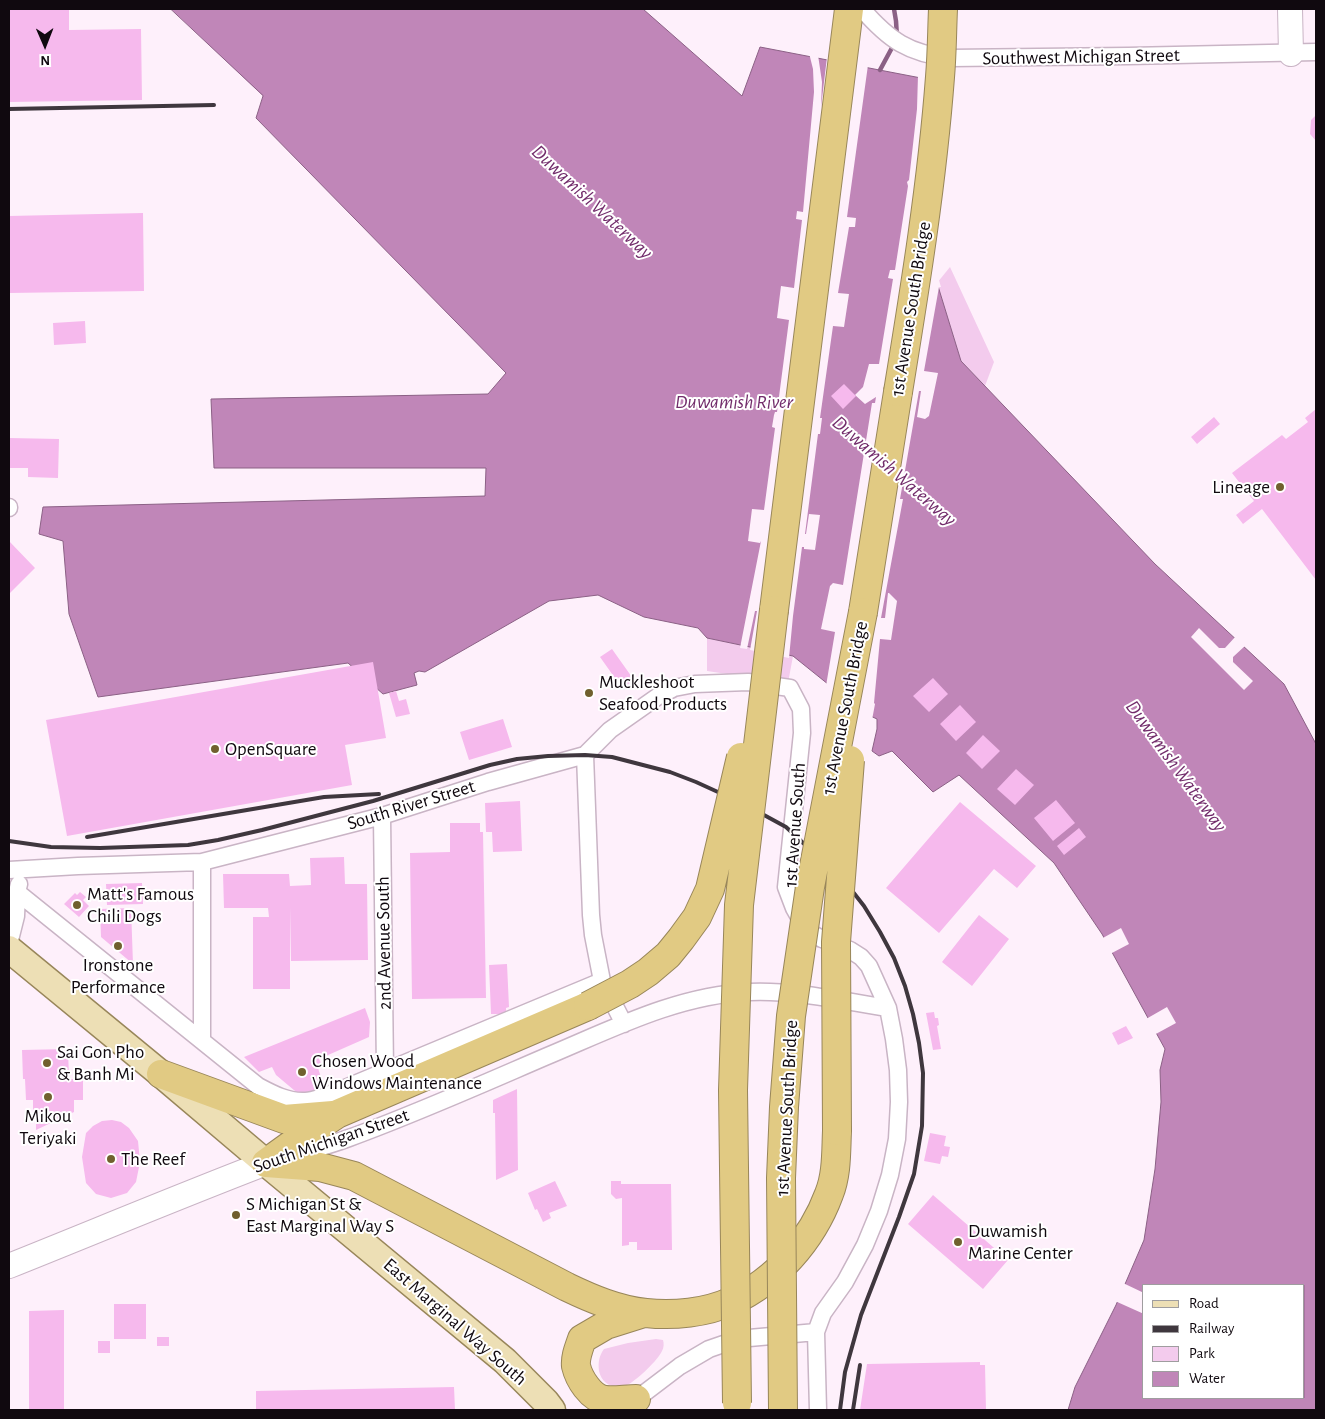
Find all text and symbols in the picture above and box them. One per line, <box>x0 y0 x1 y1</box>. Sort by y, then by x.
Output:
north arrow <box>20 20 70 70</box>
street label: Southwest Michigan Street <box>982 44 1180 70</box>
text: N <box>40 53 50 67</box>
water label: Duwamish Waterway <box>527 140 657 264</box>
street label: 1st Avenue South Bridge <box>886 220 936 398</box>
water label: Duwamish River <box>675 390 793 414</box>
water label: Duwamish Waterway <box>827 411 961 531</box>
place label: Lineage <box>1212 476 1270 498</box>
marker: Lineage <box>1274 481 1286 493</box>
street label: 1st Avenue South Bridge <box>817 619 873 797</box>
place label: Muckleshoot Seafood Products <box>599 671 727 715</box>
marker: Muckleshoot Seafood Products <box>583 687 595 699</box>
water label: Duwamish Waterway <box>1120 696 1232 836</box>
place label: OpenSquare <box>225 738 317 760</box>
marker: OpenSquare <box>209 743 221 755</box>
street label: 1st Avenue South <box>779 762 811 888</box>
street label: South River Street <box>344 775 478 835</box>
street label: 2nd Avenue South <box>371 876 397 1010</box>
place label: Matt's Famous Chili Dogs <box>87 883 194 927</box>
marker: Matt's Famous Chili Dogs <box>71 899 83 911</box>
marker: Ironstone Performance <box>112 940 124 952</box>
place label: Ironstone Performance <box>71 954 165 998</box>
street label: 1st Avenue South Bridge <box>771 1019 803 1197</box>
place label: Sai Gon Pho & Banh Mi <box>57 1041 144 1085</box>
place label: Chosen Wood Windows Maintenance <box>312 1050 482 1094</box>
marker: Sai Gon Pho & Banh Mi <box>41 1057 53 1069</box>
marker: Chosen Wood Windows Maintenance <box>296 1066 308 1078</box>
marker: Mikou Teriyaki <box>42 1091 54 1103</box>
street label: South Michigan Street <box>250 1104 412 1178</box>
place label: Mikou Teriyaki <box>19 1105 77 1149</box>
place label: The Reef <box>121 1148 185 1170</box>
marker: The Reef <box>105 1153 117 1165</box>
place label: S Michigan St & East Marginal Way S <box>246 1193 394 1237</box>
marker: S Michigan St & East Marginal Way S <box>230 1209 242 1221</box>
place label: Duwamish Marine Center <box>968 1220 1073 1264</box>
marker: Duwamish Marine Center <box>952 1236 964 1248</box>
street label: East Marginal Way South <box>379 1253 531 1391</box>
legend <box>1142 1284 1305 1399</box>
text: Road <box>1189 1296 1219 1311</box>
text: Railway <box>1189 1321 1234 1336</box>
text: Park <box>1189 1346 1215 1361</box>
text: Water <box>1189 1371 1225 1386</box>

